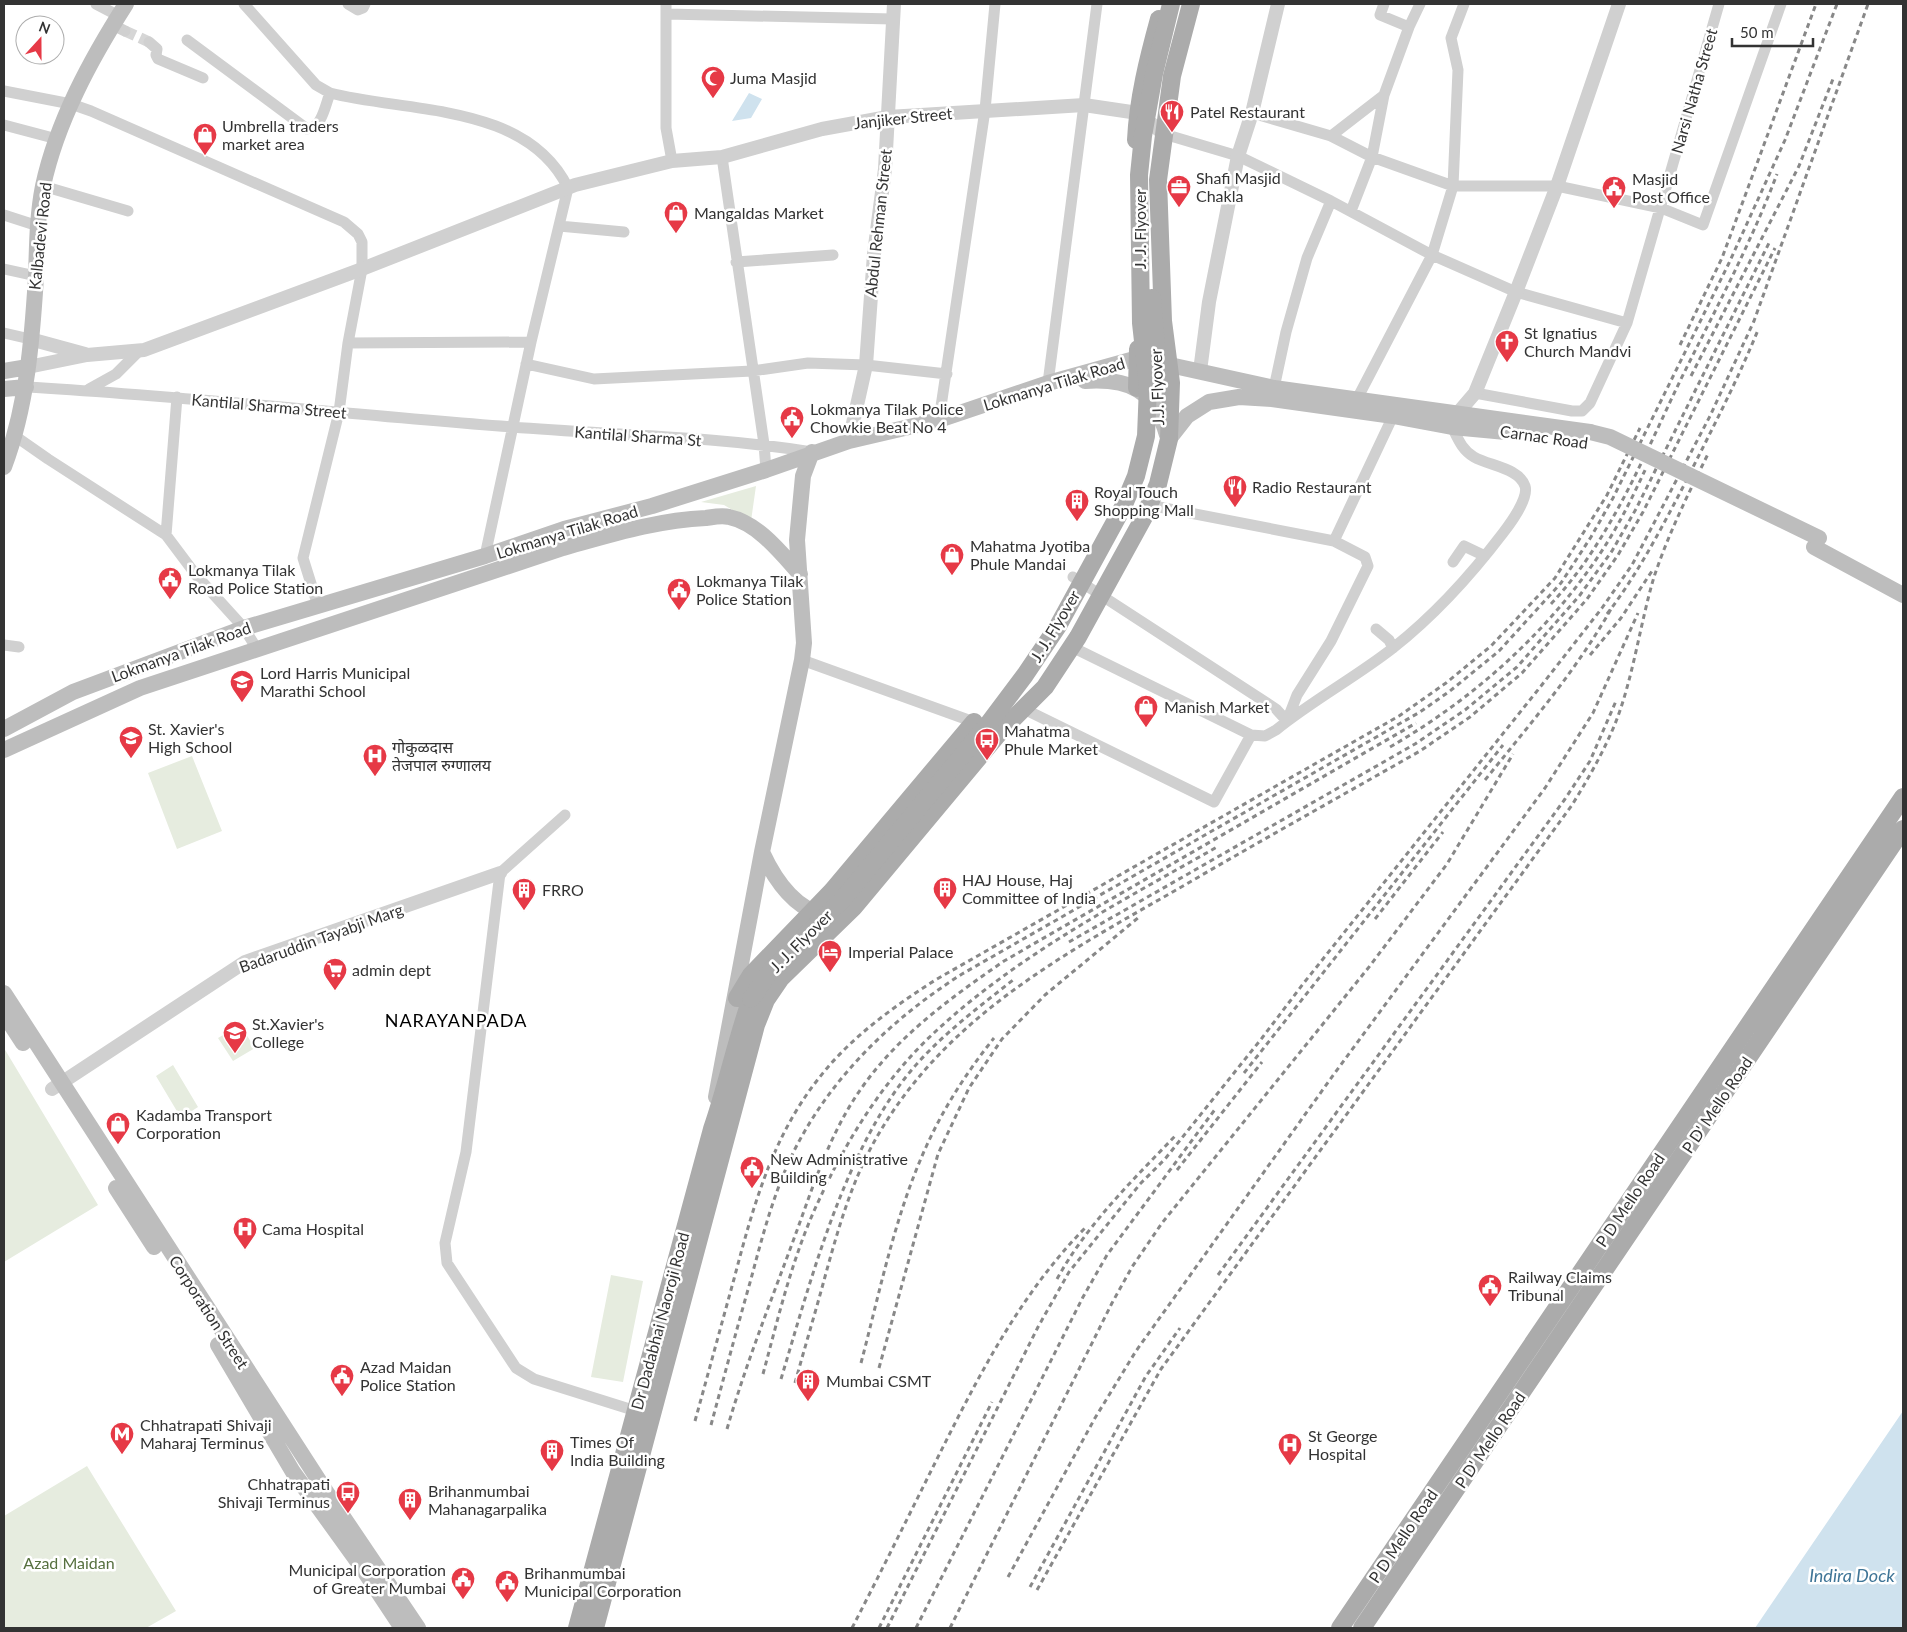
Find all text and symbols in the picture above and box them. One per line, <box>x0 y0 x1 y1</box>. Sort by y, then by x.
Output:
north arrow <box>15 15 65 65</box>
scale bar <box>1732 15 1813 47</box>
text: N <box>37 18 53 37</box>
text: 50 m <box>1740 23 1774 41</box>
street label: Narsi Natha Street <box>1667 26 1721 156</box>
mosque icon: Juma Masjid <box>700 65 726 99</box>
place label: Juma Masjid <box>730 68 817 87</box>
restaurant icon: Patel Restaurant <box>1159 99 1185 133</box>
place label: Patel Restaurant <box>1190 102 1305 121</box>
street label: Janjiker Street <box>853 103 953 132</box>
place label: Umbrella traders market area <box>222 116 339 153</box>
shop icon: Umbrella traders market area <box>192 122 218 156</box>
street label: Abdul Rehman Street <box>860 148 895 298</box>
place label: Shafi Masjid Chakla <box>1196 168 1281 205</box>
place label: Masjid Post Office <box>1632 169 1710 206</box>
office icon: Shafi Masjid Chakla <box>1166 174 1192 208</box>
public building icon: Masjid Post Office <box>1601 175 1627 209</box>
street label: Kalbadevi Road <box>24 181 55 291</box>
street label: J. J. Flyover <box>1130 189 1149 269</box>
shop icon: Mangaldas Market <box>663 200 689 234</box>
place label: Mangaldas Market <box>694 203 824 222</box>
place label: St Ignatius Church Mandvi <box>1524 323 1631 360</box>
church icon: St Ignatius Church Mandvi <box>1494 329 1520 363</box>
street label: J.J. Flyover <box>1146 348 1167 426</box>
street label: Lokmanya Tilak Road <box>981 353 1127 414</box>
street label: Kantilal Sharma Street <box>191 389 348 422</box>
place label: Lokmanya Tilak Police Chowkie Beat No 4 <box>810 399 963 436</box>
public building icon: Lokmanya Tilak Police Chowkie Beat No 4 <box>779 405 805 439</box>
street label: Carnac Road <box>1499 421 1589 452</box>
street label: Kantilal Sharma St <box>574 422 702 449</box>
restaurant icon: Radio Restaurant <box>1222 474 1248 508</box>
place label: Radio Restaurant <box>1252 477 1372 496</box>
place label: Royal Touch Shopping Mall <box>1094 482 1194 519</box>
building icon: Royal Touch Shopping Mall <box>1064 488 1090 522</box>
street label: Lokmanya Tilak Road <box>494 501 640 562</box>
place label: Mahatma Jyotiba Phule Mandai <box>970 536 1090 573</box>
shop icon: Mahatma Jyotiba Phule Mandai <box>939 542 965 576</box>
place label: Lokmanya Tilak Road Police Station <box>188 560 323 597</box>
public building icon: Lokmanya Tilak Road Police Station <box>157 566 183 600</box>
place label: Lokmanya Tilak Police Station <box>696 571 804 608</box>
public building icon: Lokmanya Tilak Police Station <box>666 577 692 611</box>
street label: J. J. Flyover <box>1026 586 1084 665</box>
street label: Lokmanya Tilak Road <box>109 617 253 686</box>
place label: Lord Harris Municipal Marathi School <box>260 663 410 700</box>
school or university icon: Lord Harris Municipal Marathi School <box>229 669 255 703</box>
shop icon: Manish Market <box>1133 694 1159 728</box>
place label: Manish Market <box>1164 697 1270 716</box>
place label: St. Xavier's High School <box>148 719 232 756</box>
place label: Mahatma Phule Market <box>1004 721 1098 758</box>
school or university icon: St. Xavier's High School <box>118 725 144 759</box>
bus stop icon: Mahatma Phule Market <box>974 727 1000 761</box>
place label: गोकुळदास तेजपाल रुग्णालय <box>392 737 492 774</box>
hospital icon: गोकुळदास तेजपाल रुग्णालय <box>362 743 388 777</box>
place label: HAJ House, Haj Committee of India <box>962 870 1096 907</box>
building icon: HAJ House, Haj Committee of India <box>932 876 958 910</box>
building icon: FRRO <box>511 877 537 911</box>
place label: FRRO <box>542 880 584 899</box>
street label: Badaruddin Tayabji Marg <box>236 899 405 976</box>
street label: J. J. Flyover <box>766 905 836 976</box>
hotel icon: Imperial Palace <box>817 939 843 973</box>
place label: Imperial Palace <box>848 942 953 961</box>
supermarket icon: admin dept <box>322 957 348 991</box>
place label: admin dept <box>352 960 431 979</box>
district label: NARAYANPADA <box>385 1009 527 1031</box>
place label: St.Xavier's College <box>252 1014 324 1051</box>
school or university icon: St.Xavier's College <box>222 1020 248 1054</box>
street label: P D' Mello Road <box>1677 1053 1756 1156</box>
place label: Kadamba Transport Corporation <box>136 1105 272 1142</box>
shop icon: Kadamba Transport Corporation <box>105 1111 131 1145</box>
place label: New Administrative Building <box>770 1149 908 1186</box>
street label: P D Mello Road <box>1591 1149 1668 1250</box>
public building icon: New Administrative Building <box>739 1155 765 1189</box>
hospital icon: Cama Hospital <box>232 1216 258 1250</box>
place label: Cama Hospital <box>262 1219 364 1238</box>
street label: Dr Dadabhai Naoroji Road <box>627 1230 692 1412</box>
street label: Corporation Street <box>166 1252 253 1372</box>
place label: Railway Claims Tribunal <box>1508 1267 1612 1304</box>
public building icon: Railway Claims Tribunal <box>1477 1273 1503 1307</box>
place label: Azad Maidan Police Station <box>360 1357 456 1394</box>
public building icon: Azad Maidan Police Station <box>329 1363 355 1397</box>
building icon: Mumbai CSMT <box>795 1368 821 1402</box>
place label: Mumbai CSMT <box>826 1371 932 1390</box>
street label: P D' Mello Road <box>1450 1388 1529 1491</box>
place label: Chhatrapati Shivaji Maharaj Terminus <box>140 1415 272 1452</box>
metro station icon: Chhatrapati Shivaji Maharaj Terminus <box>109 1421 135 1455</box>
place label: St George Hospital <box>1308 1426 1378 1463</box>
place label: Times Of India Building <box>570 1432 665 1469</box>
hospital icon: St George Hospital <box>1277 1432 1303 1466</box>
building icon: Times Of India Building <box>539 1438 565 1472</box>
place label: Chhatrapati Shivaji Terminus <box>218 1474 330 1511</box>
bus stop icon: Chhatrapati Shivaji Terminus <box>335 1480 361 1514</box>
place label: Brihanmumbai Mahanagarpalika <box>428 1481 547 1518</box>
street label: P D Mello Road <box>1364 1485 1441 1586</box>
building icon: Brihanmumbai Mahanagarpalika <box>397 1487 423 1521</box>
park label: Azad Maidan <box>23 1553 115 1572</box>
place label: Municipal Corporation of Greater Mumbai <box>288 1560 446 1597</box>
place label: Brihanmumbai Municipal Corporation <box>524 1563 682 1600</box>
water label: Indira Dock <box>1809 1564 1895 1586</box>
public building icon: Municipal Corporation of Greater Mumbai <box>450 1566 476 1600</box>
public building icon: Brihanmumbai Municipal Corporation <box>494 1569 520 1603</box>

